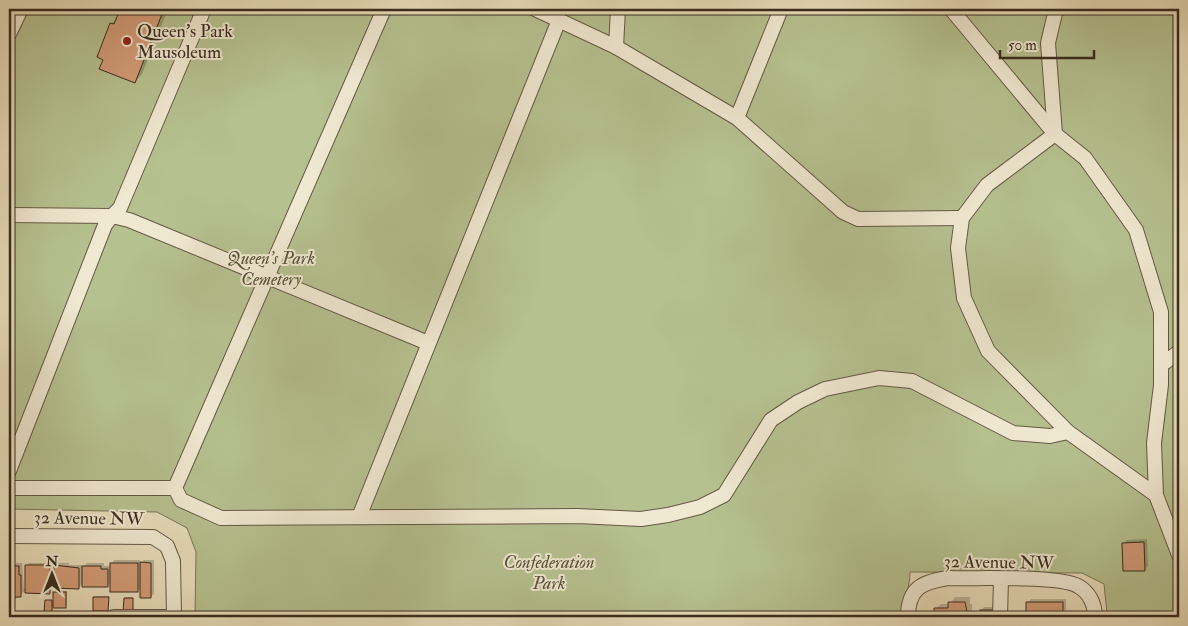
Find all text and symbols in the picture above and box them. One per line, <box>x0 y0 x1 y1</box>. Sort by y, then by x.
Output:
place label: Queen's Park Mausoleum <box>137 20 233 64</box>
scale bar <box>1000 28 1094 60</box>
marker: Queen's Park Mausoleum <box>121 35 133 47</box>
text: 50 m <box>1008 36 1037 55</box>
park label: Queen's Park Cemetery <box>227 247 315 291</box>
street label: 32 Avenue NW <box>34 506 145 531</box>
north arrow <box>28 548 78 598</box>
street label: 32 Avenue NW <box>944 550 1055 575</box>
park label: Confederation Park <box>503 551 595 595</box>
text: N <box>45 553 59 570</box>

